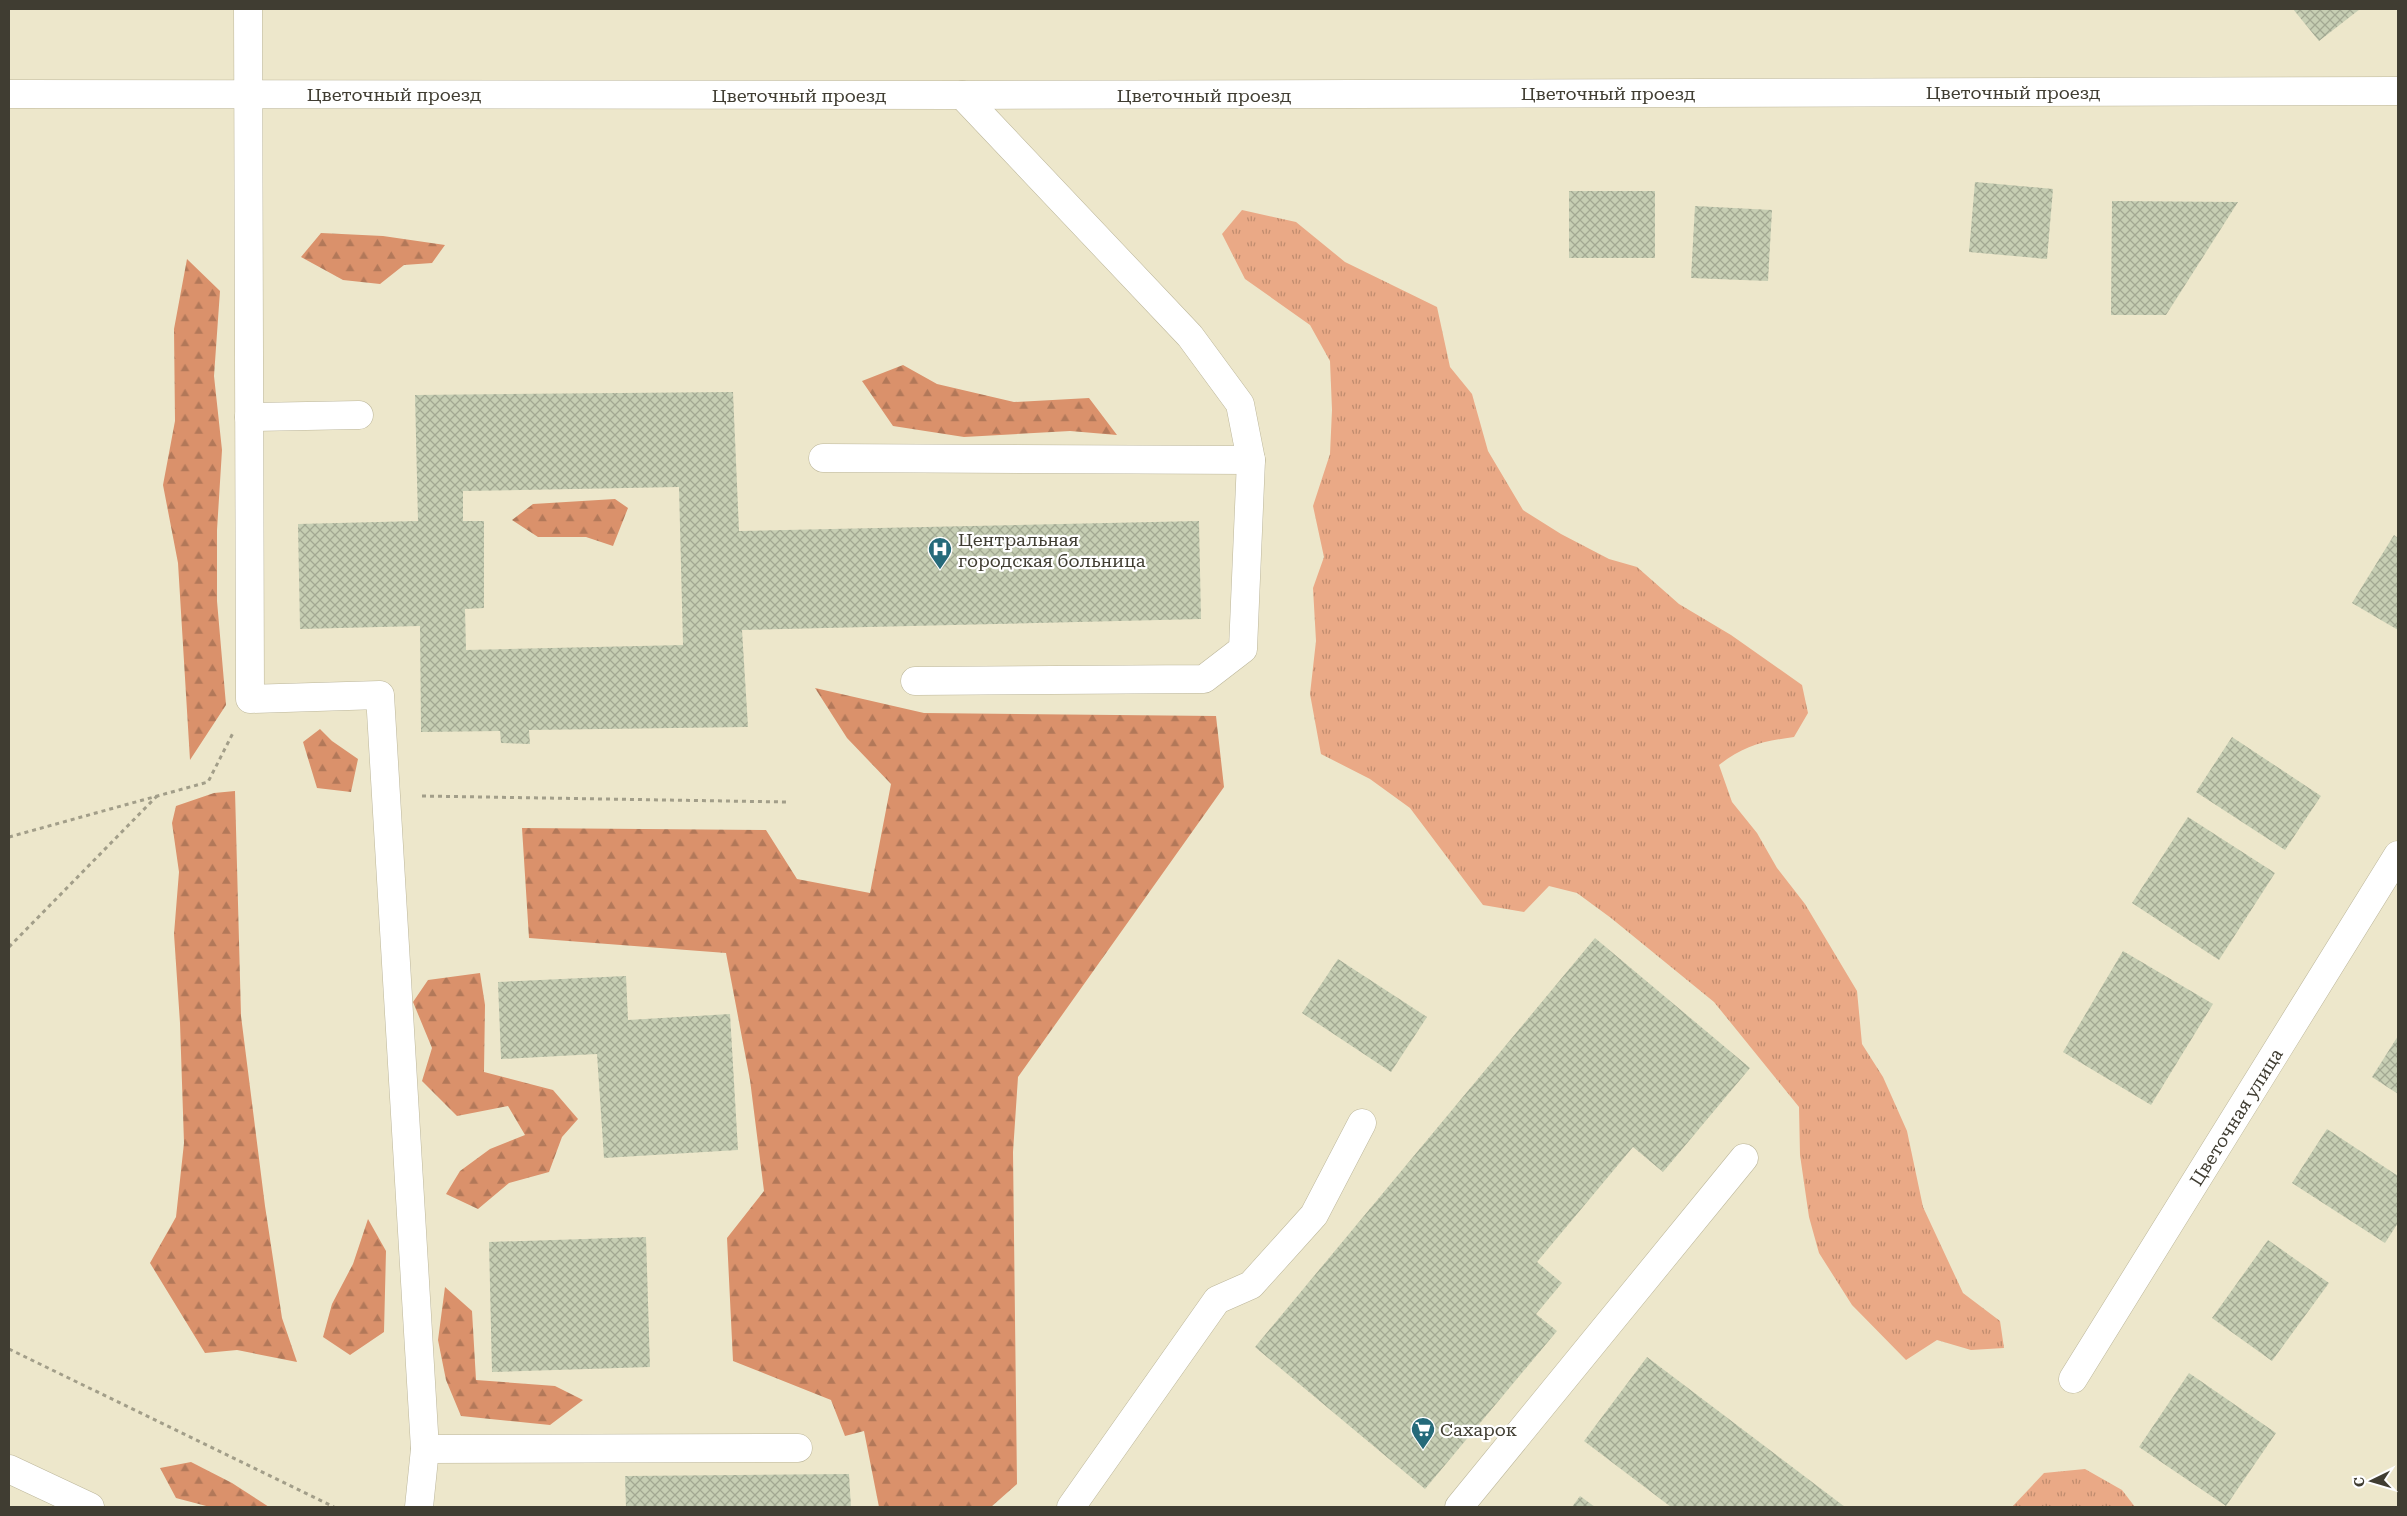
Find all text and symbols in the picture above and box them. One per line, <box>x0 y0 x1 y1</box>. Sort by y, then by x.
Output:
street label: Цветочный проезд <box>1926 82 2100 103</box>
street label: Цветочный проезд <box>1521 83 1695 104</box>
street label: Цветочный проезд <box>307 84 481 105</box>
street label: Цветочный проезд <box>712 85 886 106</box>
street label: Цветочный проезд <box>1117 85 1291 106</box>
place label: Центральная городская больница <box>958 529 1146 571</box>
hospital icon: Центральная городская больница <box>927 536 953 570</box>
street label: Цветочная улица <box>2185 1044 2287 1190</box>
supermarket icon: Сахарок <box>1410 1416 1436 1450</box>
place label: Сахарок <box>1440 1419 1517 1440</box>
north arrow <box>2347 1456 2397 1506</box>
text: С <box>2351 1476 2367 1488</box>

